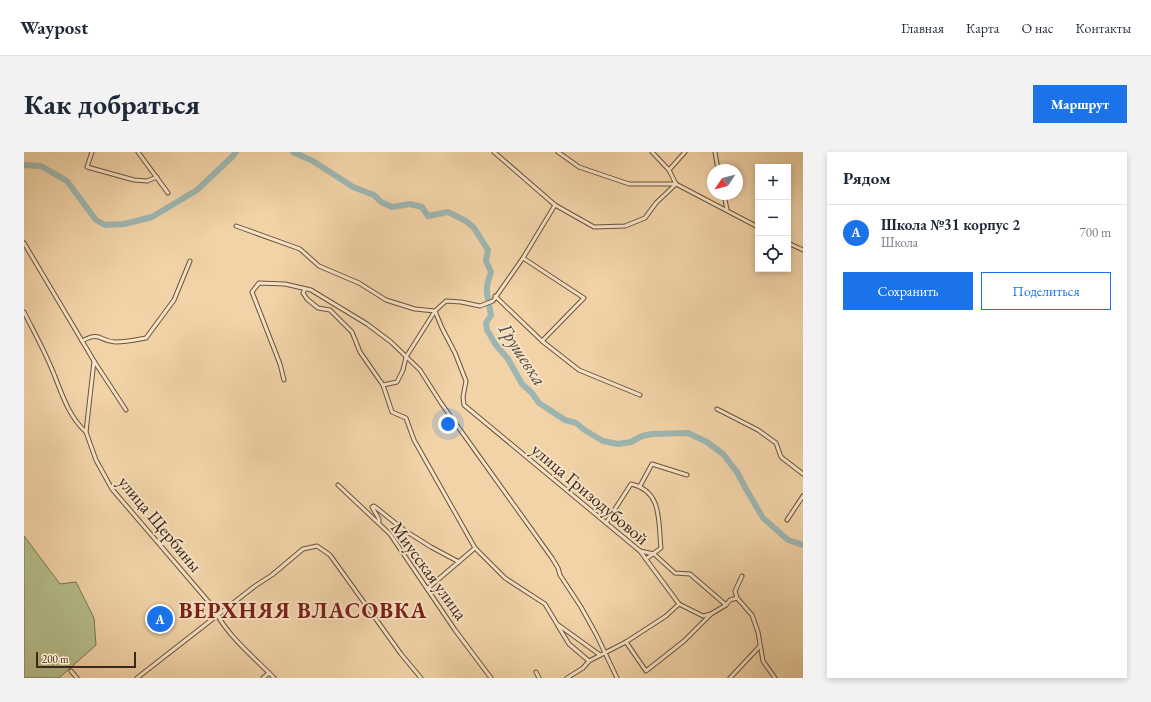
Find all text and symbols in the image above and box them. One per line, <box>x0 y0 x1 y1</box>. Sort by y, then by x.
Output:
text: Waypost <box>20 15 88 40</box>
text: Главная <box>901 19 944 37</box>
text: Карта <box>966 19 999 37</box>
text: О нас <box>1021 19 1053 37</box>
text: Контакты <box>1075 19 1131 37</box>
button: Маршрут <box>1033 85 1127 123</box>
text: Как добраться <box>24 86 200 122</box>
north arrow <box>707 164 743 200</box>
map controls <box>755 164 791 272</box>
button: + <box>755 164 791 200</box>
text: Рядом <box>843 167 891 189</box>
button: − <box>755 200 791 236</box>
text: Школа №31 корпус 2 <box>881 215 1020 234</box>
text: A <box>851 224 861 241</box>
text: 700 m <box>1080 224 1111 241</box>
text: Школа <box>881 234 918 251</box>
button: locate <box>755 236 791 272</box>
button: Сохранить <box>843 272 973 310</box>
button: Поделиться <box>981 272 1111 310</box>
water label: Грушевка <box>492 317 552 390</box>
your location <box>438 414 458 434</box>
street label: улица Гризодубовой <box>527 438 654 550</box>
street label: улица Щербины <box>113 471 207 577</box>
street label: Миусская улица <box>386 517 473 625</box>
district label: ВЕРХНЯЯ ВЛАСОВКА <box>179 596 427 625</box>
pin: A <box>147 604 173 634</box>
scale bar <box>36 650 136 669</box>
text: 200 m <box>42 652 69 666</box>

